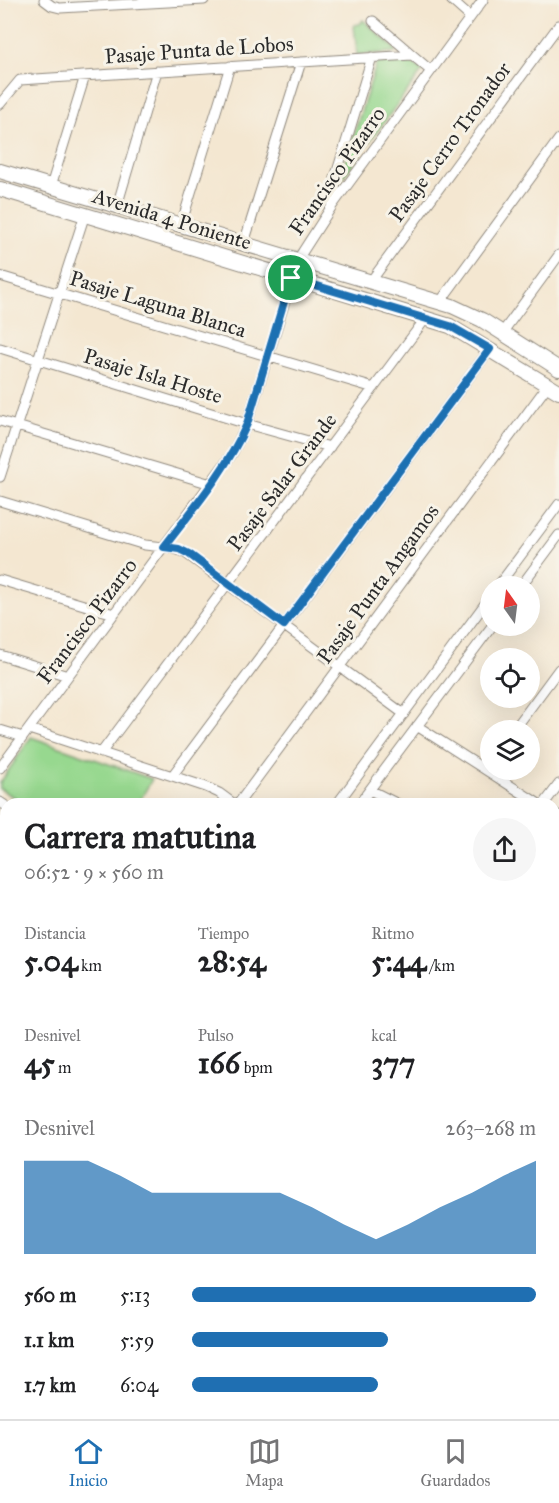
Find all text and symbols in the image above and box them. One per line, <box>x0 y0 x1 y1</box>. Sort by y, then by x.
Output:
street label: Pasaje Punta de Lobos <box>104 30 294 70</box>
street label: Pasaje Cerro Tronador <box>383 57 517 227</box>
street label: Francisco Pizarro <box>283 102 391 240</box>
street label: Avenida 4 Poniente <box>89 182 255 256</box>
pin <box>265 252 316 303</box>
icon: arrive <box>274 261 307 294</box>
street label: Pasaje Laguna Blanca <box>67 265 250 343</box>
street label: Pasaje Isla Hoste <box>81 343 226 409</box>
street label: Pasaje Salar Grande <box>222 408 343 556</box>
street label: Pasaje Punta Angamos <box>311 499 445 669</box>
street label: Francisco Pizarro <box>31 553 143 689</box>
north arrow <box>480 576 540 636</box>
map controls <box>480 576 540 780</box>
button: locate <box>480 648 540 708</box>
button: layers <box>480 720 540 780</box>
text: Carrera matutina <box>24 817 256 857</box>
button: share <box>473 818 536 881</box>
text: 06:52 · 9 × 560 m <box>24 860 164 884</box>
text: Distancia <box>24 924 86 943</box>
text: Tiempo <box>198 924 249 943</box>
text: Ritmo <box>371 924 414 943</box>
text: 5.04 <box>24 943 78 979</box>
text: 28:54 <box>198 943 266 979</box>
text: 5:44 <box>371 943 426 979</box>
text: km <box>78 956 102 975</box>
text: /km <box>426 956 455 975</box>
text: Desnivel <box>24 1026 80 1045</box>
text: Pulso <box>198 1026 234 1045</box>
text: kcal <box>371 1026 396 1045</box>
text: 45 <box>24 1045 55 1081</box>
text: 166 <box>198 1045 240 1081</box>
text: 377 <box>371 1045 415 1081</box>
text: m <box>55 1058 72 1077</box>
text: bpm <box>240 1058 273 1077</box>
text: Desnivel <box>24 1116 95 1140</box>
text: 263–268 m <box>446 1116 536 1140</box>
text: 560 m <box>24 1283 76 1307</box>
text: 5:13 <box>120 1283 150 1307</box>
text: 1.1 km <box>24 1328 74 1352</box>
text: 5:59 <box>120 1328 154 1352</box>
text: 1.7 km <box>24 1373 76 1397</box>
text: 6:04 <box>120 1373 158 1397</box>
tab: Inicio <box>69 1435 108 1490</box>
tab: Mapa <box>245 1435 283 1490</box>
tab: Guardados <box>421 1435 490 1490</box>

